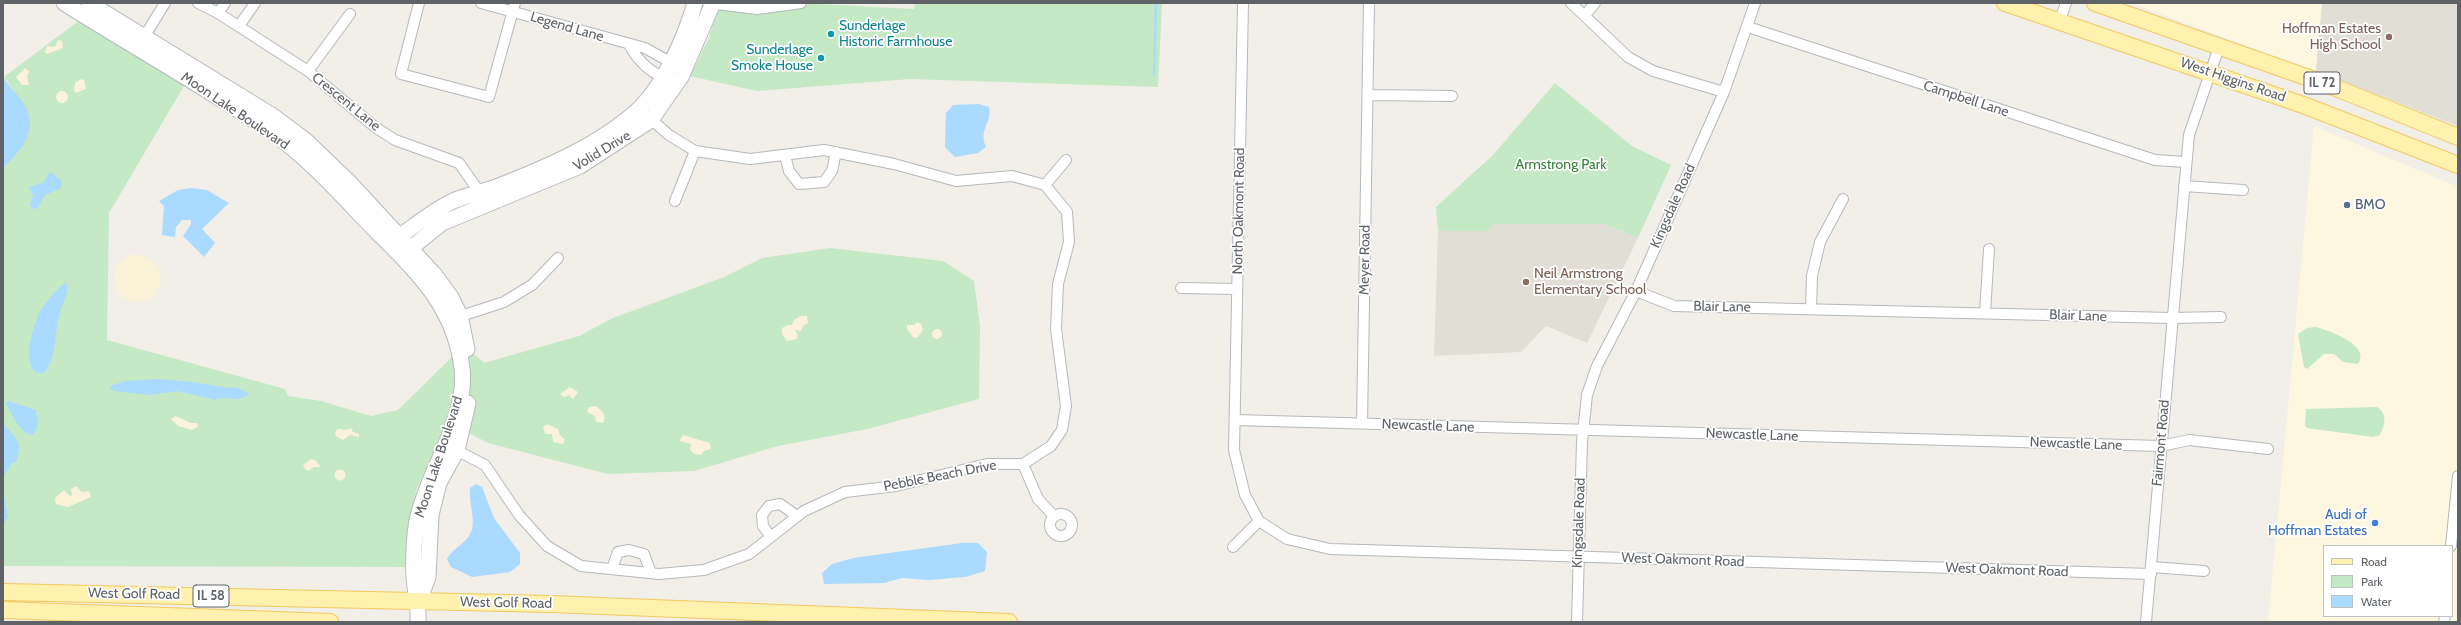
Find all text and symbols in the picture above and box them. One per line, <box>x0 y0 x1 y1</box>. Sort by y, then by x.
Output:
street label: Legend Lane <box>528 8 606 46</box>
place label: Sunderlage Historic Farmhouse <box>839 18 952 50</box>
place label: Hoffman Estates High School <box>2282 21 2381 54</box>
marker: Sunderlage Historic Farmhouse <box>826 29 836 39</box>
marker: Hoffman Estates High School <box>2384 32 2394 42</box>
place label: Sunderlage Smoke House <box>731 42 813 74</box>
marker: Sunderlage Smoke House <box>816 53 826 63</box>
street label: West Higgins Road <box>2178 54 2288 106</box>
street label: Moon Lake Boulevard <box>178 69 292 153</box>
street label: Crescent Lane <box>308 69 384 135</box>
road number: IL 72 <box>2304 72 2340 94</box>
street label: Campbell Lane <box>1921 77 2011 121</box>
street label: Volid Drive <box>570 127 634 175</box>
street label: North Oakmont Road <box>1229 147 1249 275</box>
park label: Armstrong Park <box>1516 157 1606 173</box>
street label: Kingsdale Road <box>1647 161 1699 251</box>
place label: BMO <box>2355 197 2385 213</box>
marker: BMO <box>2342 200 2352 210</box>
street label: Meyer Road <box>1356 225 1374 295</box>
place label: Neil Armstrong Elementary School <box>1534 266 1646 298</box>
marker: Neil Armstrong Elementary School <box>1521 277 1531 287</box>
street label: Blair Lane <box>1693 298 1751 316</box>
street label: Blair Lane <box>2049 307 2107 325</box>
street label: Moon Lake Boulevard <box>411 394 467 520</box>
street label: Fairmont Road <box>2149 399 2173 487</box>
street label: Newcastle Lane <box>1381 416 1475 436</box>
street label: Newcastle Lane <box>1705 425 1799 445</box>
street label: Newcastle Lane <box>2029 434 2123 454</box>
street label: Pebble Beach Drive <box>882 457 998 495</box>
street label: Kingsdale Road <box>1569 478 1589 568</box>
place label: Audi of Hoffman Estates <box>2268 507 2367 540</box>
marker: Audi of Hoffman Estates <box>2370 518 2380 528</box>
legend <box>2323 545 2453 617</box>
street label: West Oakmont Road <box>1621 549 1745 571</box>
text: Road <box>2361 554 2387 569</box>
street label: West Oakmont Road <box>1945 559 2069 581</box>
text: Park <box>2361 574 2383 589</box>
street label: West Golf Road <box>88 585 180 603</box>
road number: IL 58 <box>193 585 229 607</box>
street label: West Golf Road <box>460 594 552 612</box>
text: Water <box>2361 594 2391 609</box>

